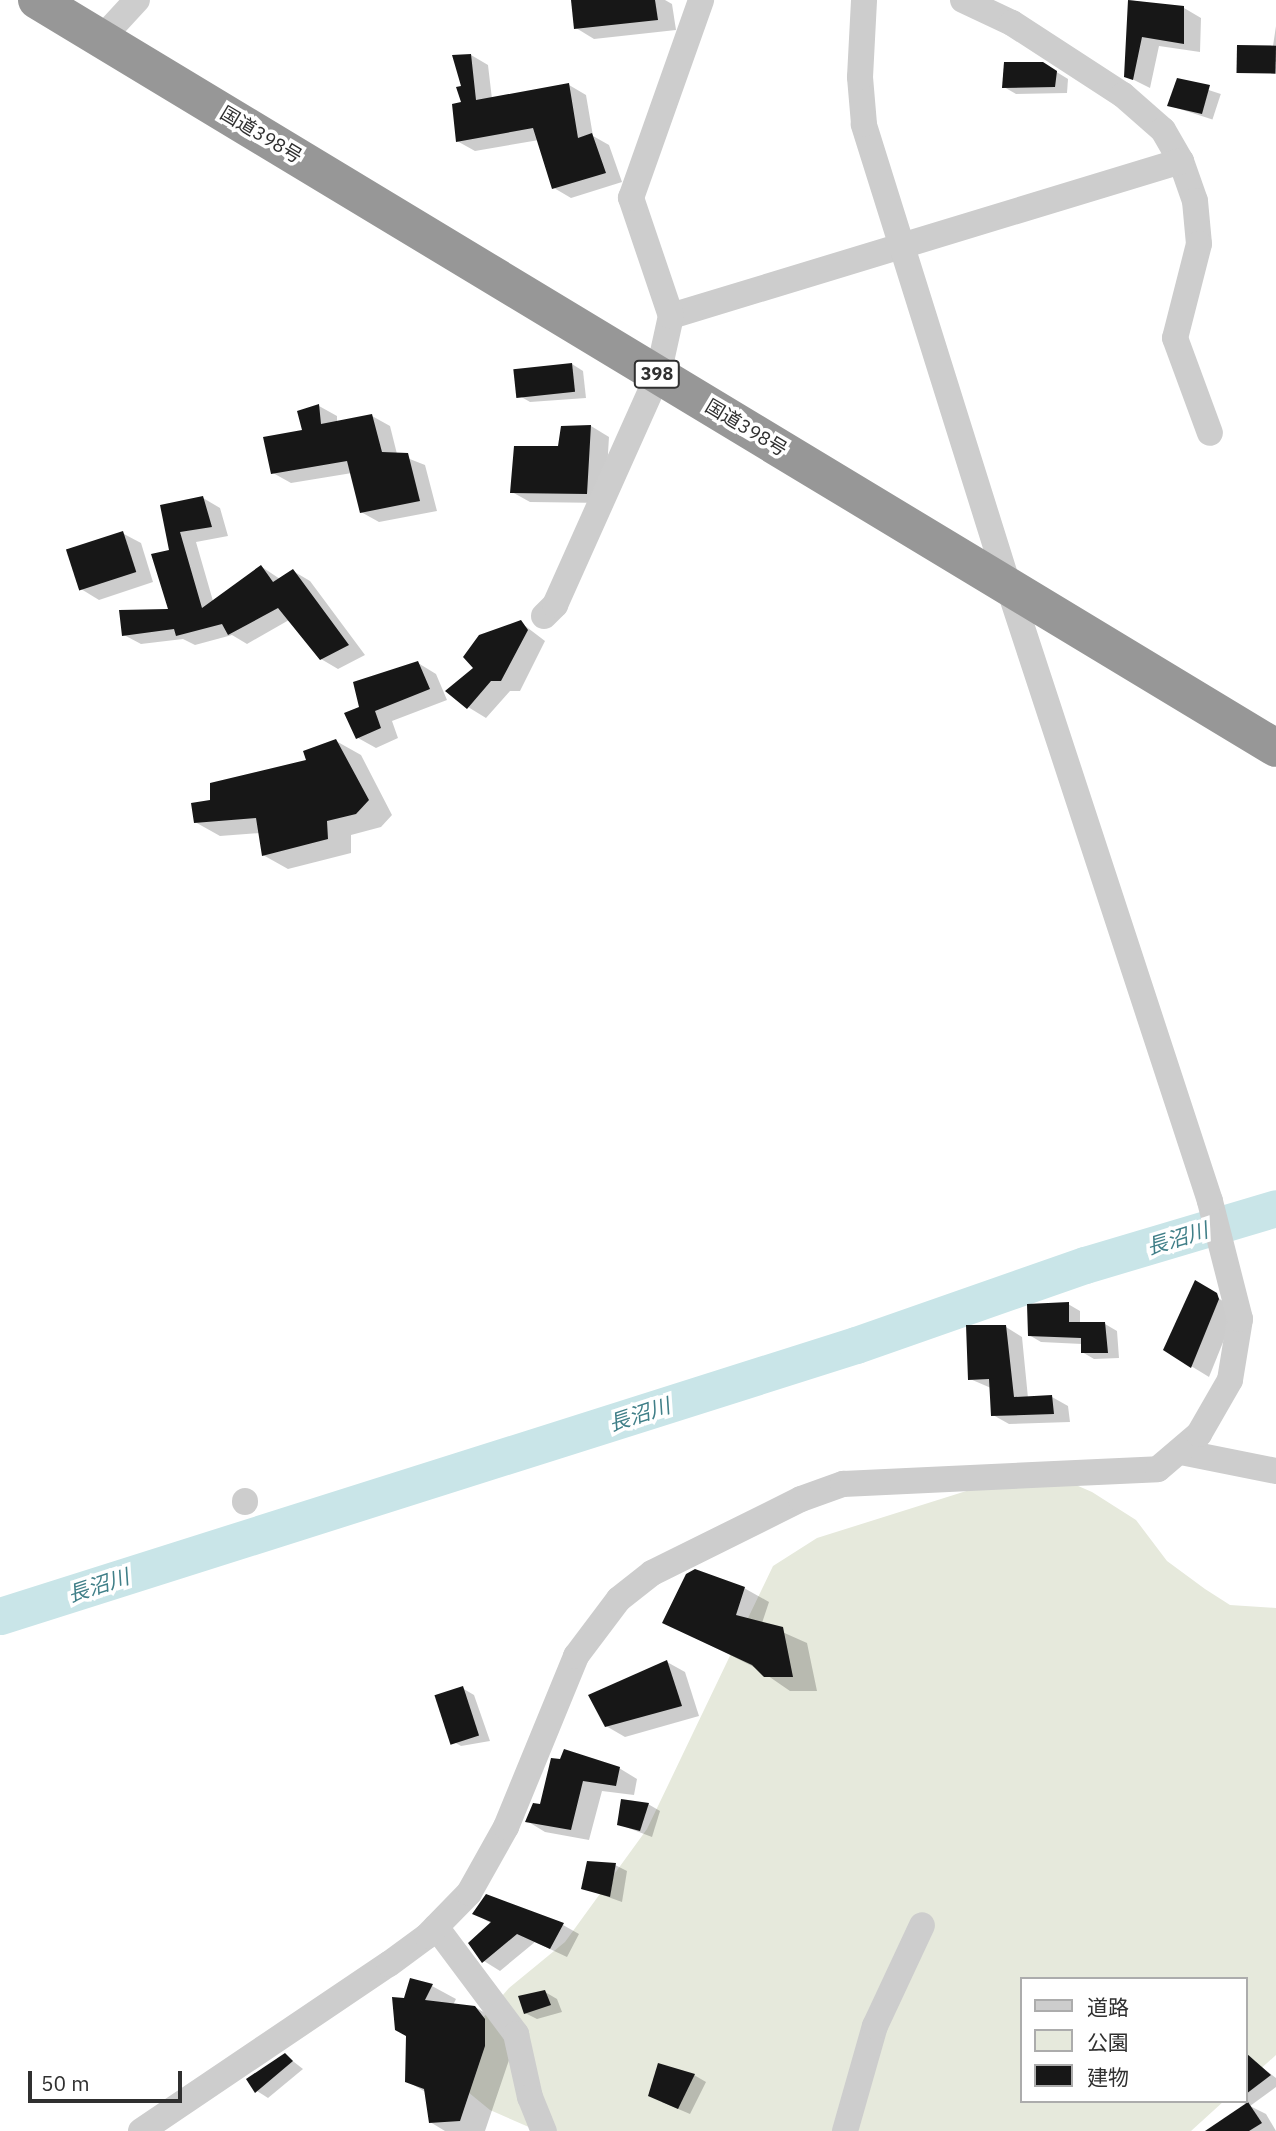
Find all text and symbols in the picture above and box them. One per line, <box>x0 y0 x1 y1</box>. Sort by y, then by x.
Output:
street label: 国道398号 <box>216 102 306 168</box>
road number: 398 <box>632 360 682 388</box>
street label: 国道398号 <box>701 395 791 461</box>
water label: 長沼川 <box>1143 1217 1211 1259</box>
water label: 長沼川 <box>605 1392 673 1436</box>
water label: 長沼川 <box>64 1563 132 1607</box>
legend <box>1020 1977 1248 2103</box>
text: 道路 <box>1087 1993 1129 2021</box>
text: 公園 <box>1087 2028 1129 2056</box>
scale bar <box>32 2058 186 2102</box>
text: 建物 <box>1087 2063 1129 2091</box>
text: 50 m <box>41 2069 90 2097</box>

